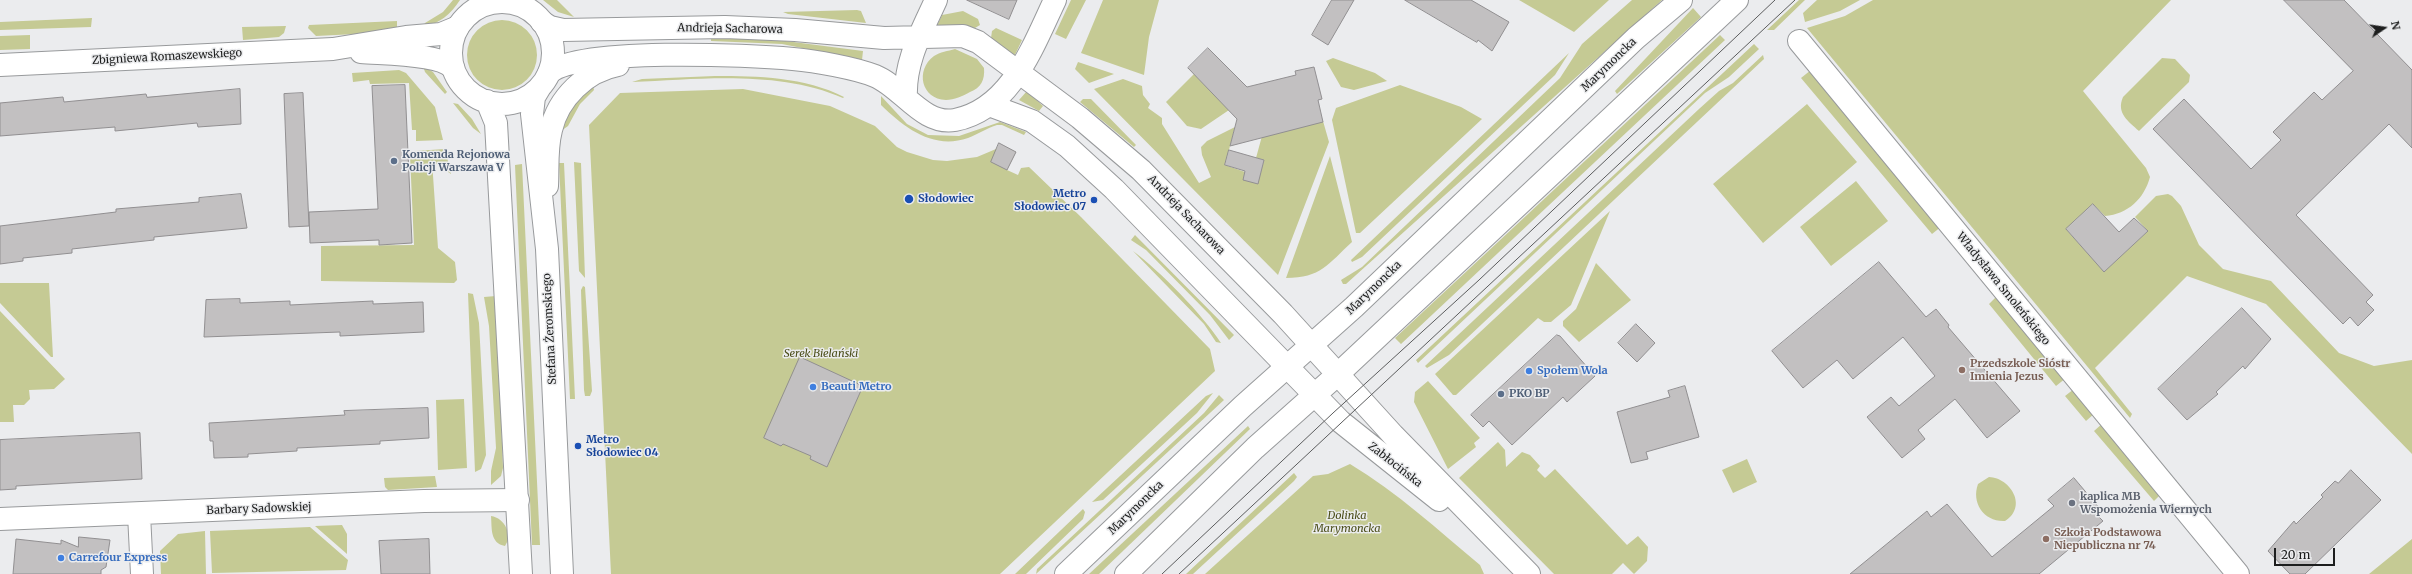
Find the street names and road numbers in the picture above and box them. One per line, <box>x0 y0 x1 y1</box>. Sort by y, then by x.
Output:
street label: Andrieja Sacharowa <box>677 21 783 37</box>
street label: Marymoncka <box>1579 36 1639 94</box>
street label: Zbigniewa Romaszewskiego <box>92 46 242 68</box>
street label: Andrieja Sacharowa <box>1145 173 1227 257</box>
street label: Władysława Smoleńskiego <box>1953 230 2053 348</box>
street label: Marymoncka <box>1344 259 1404 317</box>
street label: Stefana Żeromskiego <box>540 273 560 385</box>
street label: Zabłocińska <box>1365 440 1425 490</box>
street label: Marymoncka <box>1106 479 1166 537</box>
street label: Barbary Sadowskiej <box>206 501 312 517</box>

